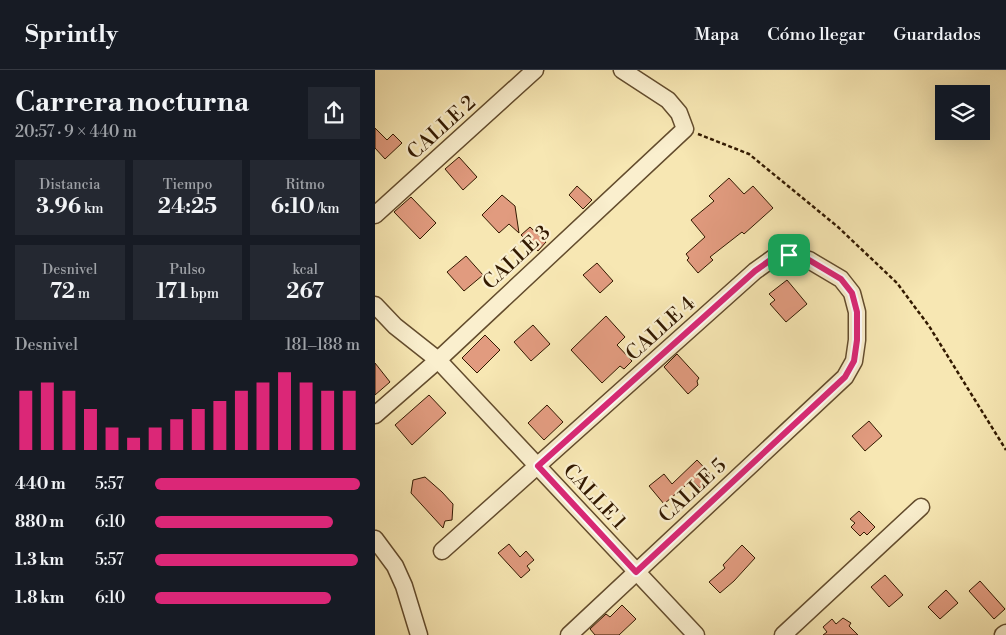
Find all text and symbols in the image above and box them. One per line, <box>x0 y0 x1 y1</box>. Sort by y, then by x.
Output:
text: Sprintly <box>25 20 118 50</box>
text: Mapa <box>695 23 739 46</box>
text: Cómo llegar <box>767 23 865 46</box>
text: Guardados <box>893 23 981 46</box>
text: Carrera nocturna <box>15 85 249 120</box>
map controls <box>935 85 990 140</box>
button: layers <box>935 85 990 140</box>
button: share <box>308 87 360 139</box>
street label: CALLE 2 <box>402 91 482 165</box>
text: 20:57 · 9 × 440 m <box>15 122 137 142</box>
text: Distancia <box>39 176 100 194</box>
text: Tiempo <box>163 176 212 194</box>
text: Ritmo <box>286 176 325 194</box>
text: 3.96 <box>36 194 81 220</box>
text: 24:25 <box>158 194 217 220</box>
text: 6:10 <box>271 194 314 220</box>
text: km <box>81 200 103 218</box>
text: /km <box>314 200 340 218</box>
street label: CALLE 3 <box>478 220 556 296</box>
pin <box>768 234 810 276</box>
icon: arrive <box>775 241 803 269</box>
text: Desnivel <box>42 261 97 279</box>
text: Pulso <box>170 261 205 279</box>
text: kcal <box>292 261 318 279</box>
text: 72 <box>50 279 75 305</box>
text: 171 <box>156 279 188 305</box>
text: 267 <box>286 279 324 305</box>
text: m <box>75 285 90 303</box>
text: bpm <box>188 285 219 303</box>
street label: CALLE 4 <box>621 292 701 367</box>
text: Desnivel <box>15 335 78 355</box>
text: 181–188 m <box>285 335 360 355</box>
street label: CALLE 5 <box>654 453 732 529</box>
street label: CALLE 1 <box>557 459 631 535</box>
text: 440 m <box>15 474 65 494</box>
text: 5:57 <box>95 474 124 494</box>
text: 880 m <box>15 512 64 532</box>
text: 6:10 <box>95 512 125 532</box>
text: 1.3 km <box>15 550 64 570</box>
text: 5:57 <box>95 550 124 570</box>
text: 1.8 km <box>15 588 64 608</box>
text: 6:10 <box>95 588 125 608</box>

